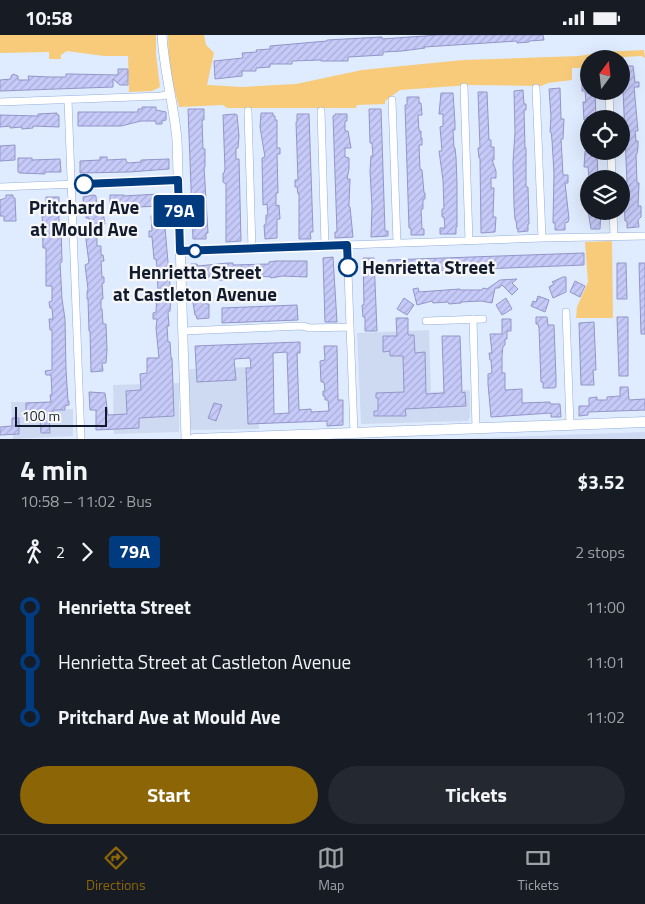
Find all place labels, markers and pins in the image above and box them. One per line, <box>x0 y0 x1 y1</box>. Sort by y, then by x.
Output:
marker: Pritchard Ave at Mould Ave <box>74 174 94 194</box>
place label: Pritchard Ave at Mould Ave <box>29 192 140 243</box>
marker: Henrietta Street at Castleton Avenue <box>188 244 202 258</box>
place label: Henrietta Street <box>362 252 495 281</box>
place label: Henrietta Street at Castleton Avenue <box>113 257 277 308</box>
marker: Henrietta Street <box>338 257 358 277</box>

